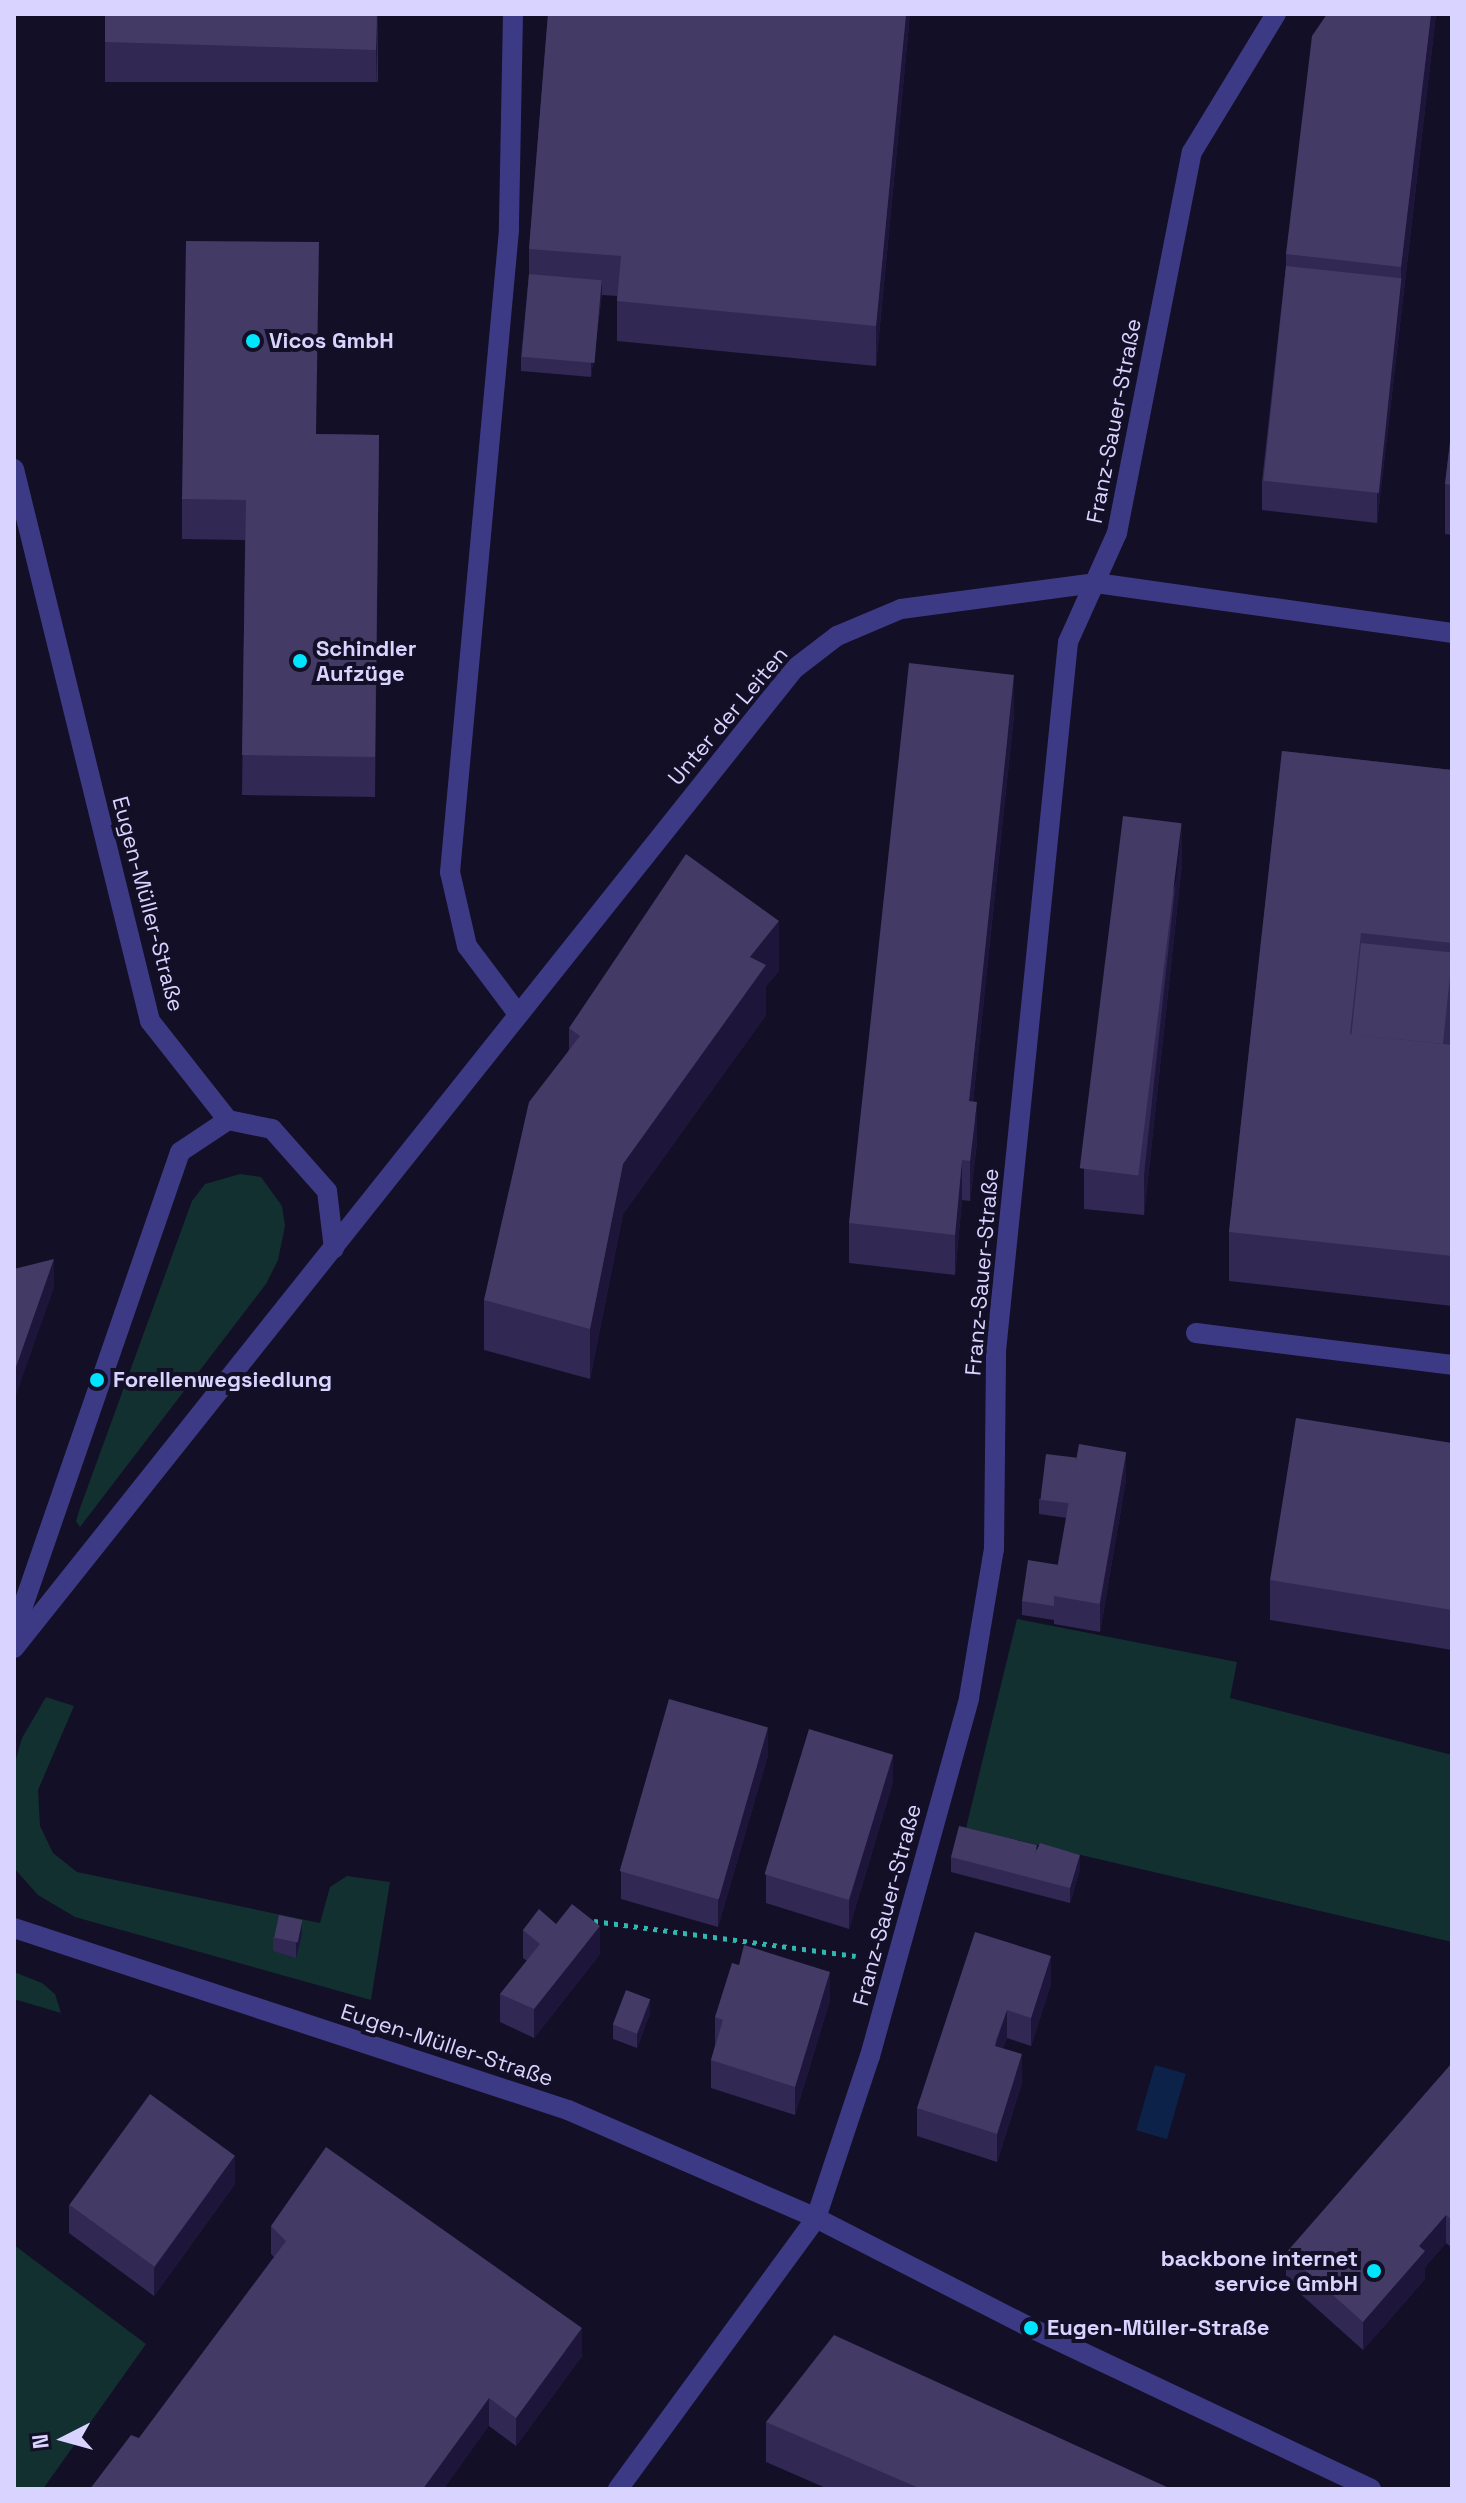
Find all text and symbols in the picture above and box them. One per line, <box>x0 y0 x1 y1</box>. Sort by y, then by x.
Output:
street label: Franz-Sauer-Straße <box>1081 316 1147 526</box>
place label: Vicos GmbH <box>269 328 394 354</box>
marker: Vicos GmbH <box>244 332 262 350</box>
place label: Schindler Aufzüge <box>316 635 416 686</box>
street label: Unter der Leiten <box>663 642 793 790</box>
marker: Schindler Aufzüge <box>291 652 309 670</box>
street label: Eugen-Müller-Straße <box>107 794 189 1014</box>
street label: Franz-Sauer-Straße <box>960 1167 1004 1377</box>
place label: Forellenwegsiedlung <box>113 1367 332 1393</box>
marker: Forellenwegsiedlung <box>88 1371 106 1389</box>
street label: Franz-Sauer-Straße <box>847 1801 927 2009</box>
street label: Eugen-Müller-Straße <box>338 1998 556 2092</box>
place label: backbone internet service GmbH <box>1161 2245 1358 2296</box>
marker: backbone internet service GmbH <box>1365 2262 1383 2280</box>
place label: Eugen-Müller-Straße <box>1047 2315 1269 2341</box>
marker: Eugen-Müller-Straße <box>1022 2319 1040 2337</box>
north arrow <box>24 2399 104 2479</box>
text: N <box>25 2433 55 2450</box>

